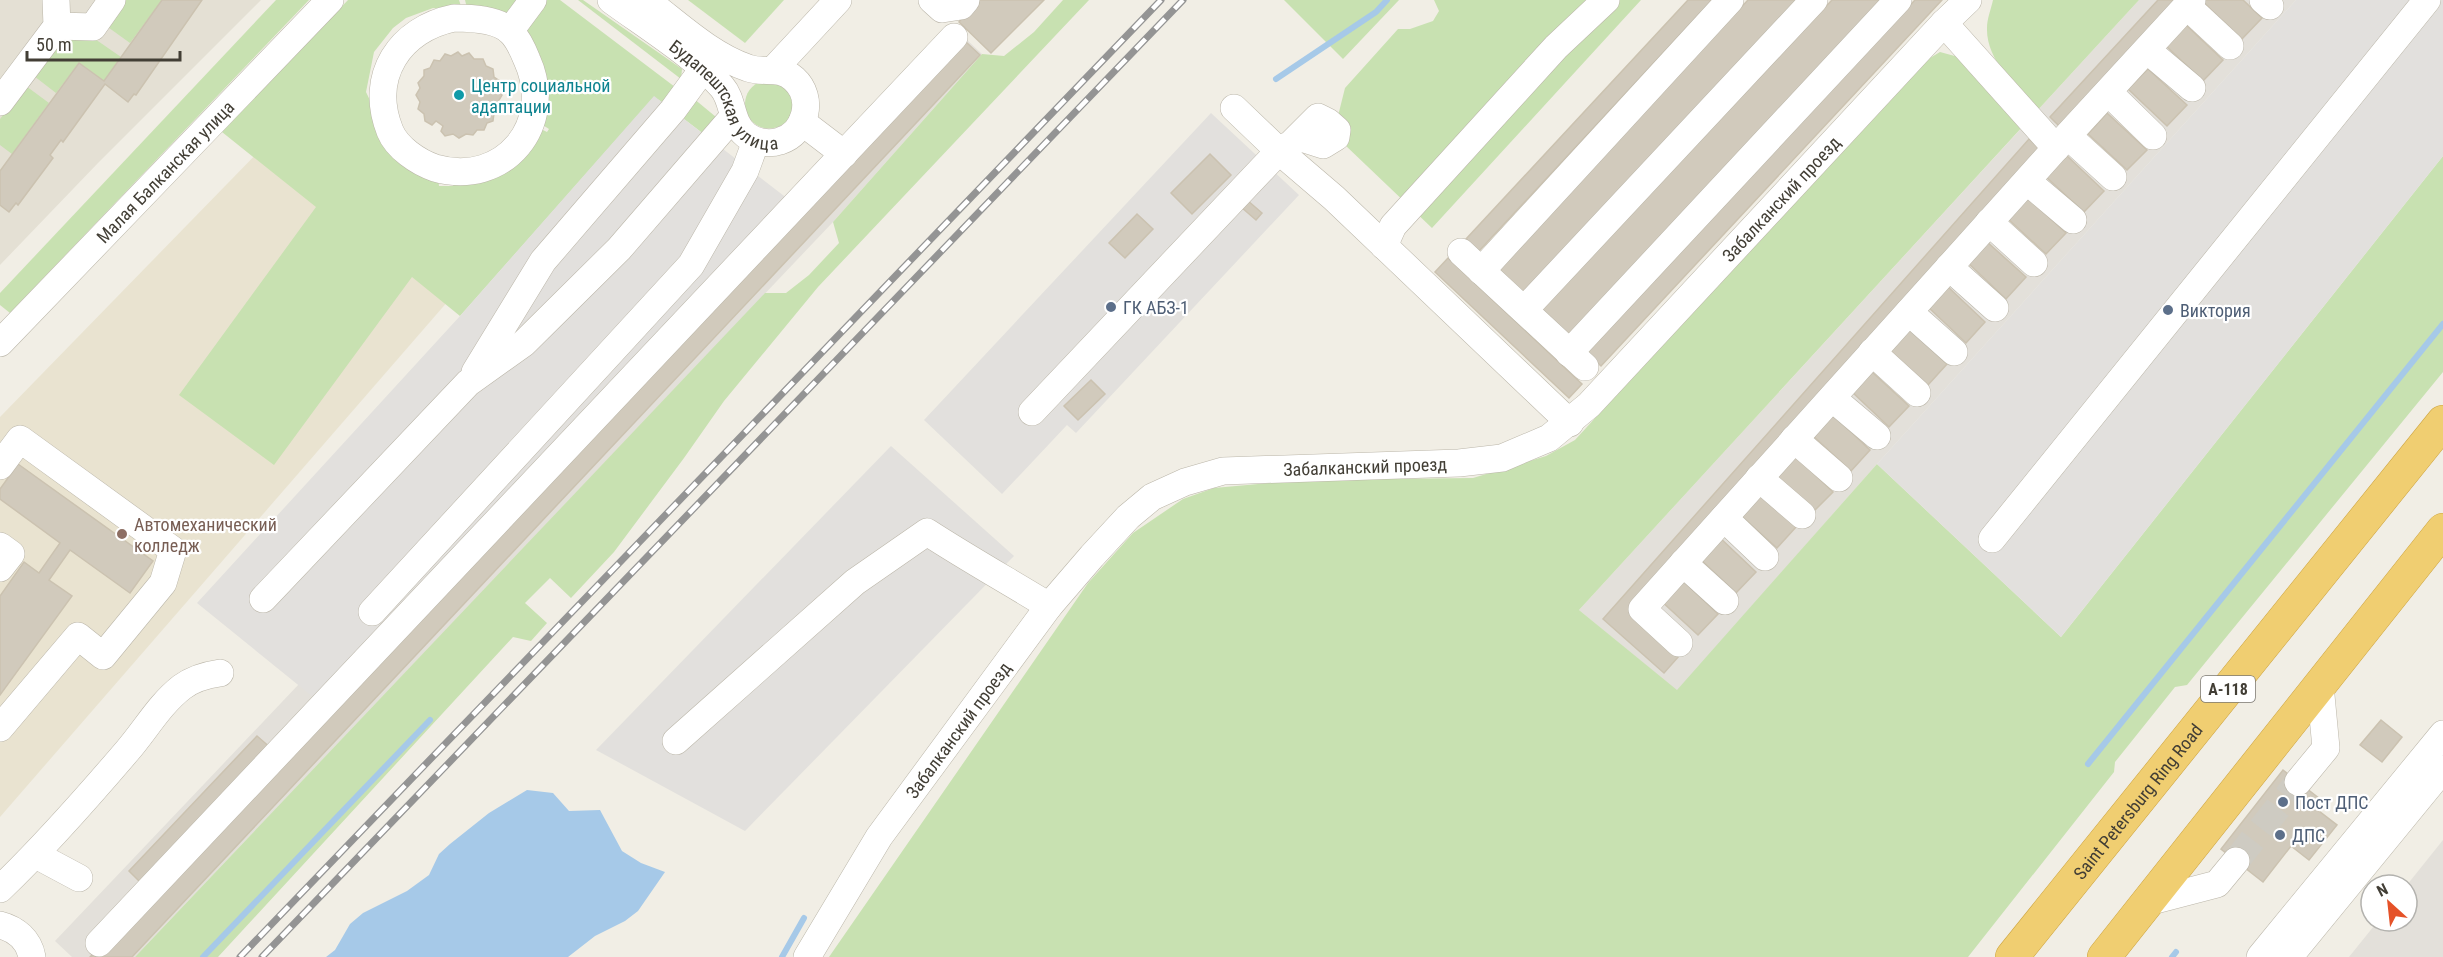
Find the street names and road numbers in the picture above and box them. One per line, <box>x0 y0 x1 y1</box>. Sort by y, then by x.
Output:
street label: Будапештская улица <box>666 35 779 154</box>
street label: Малая Балканская улица <box>92 96 238 247</box>
street label: Забалканский проезд <box>1717 131 1844 266</box>
street label: Забалканский проезд <box>1283 453 1448 479</box>
street label: Забалканский проезд <box>901 657 1015 802</box>
road number: А-118 <box>2201 676 2255 702</box>
street label: Saint Petersburg Ring Road <box>2069 719 2206 883</box>

